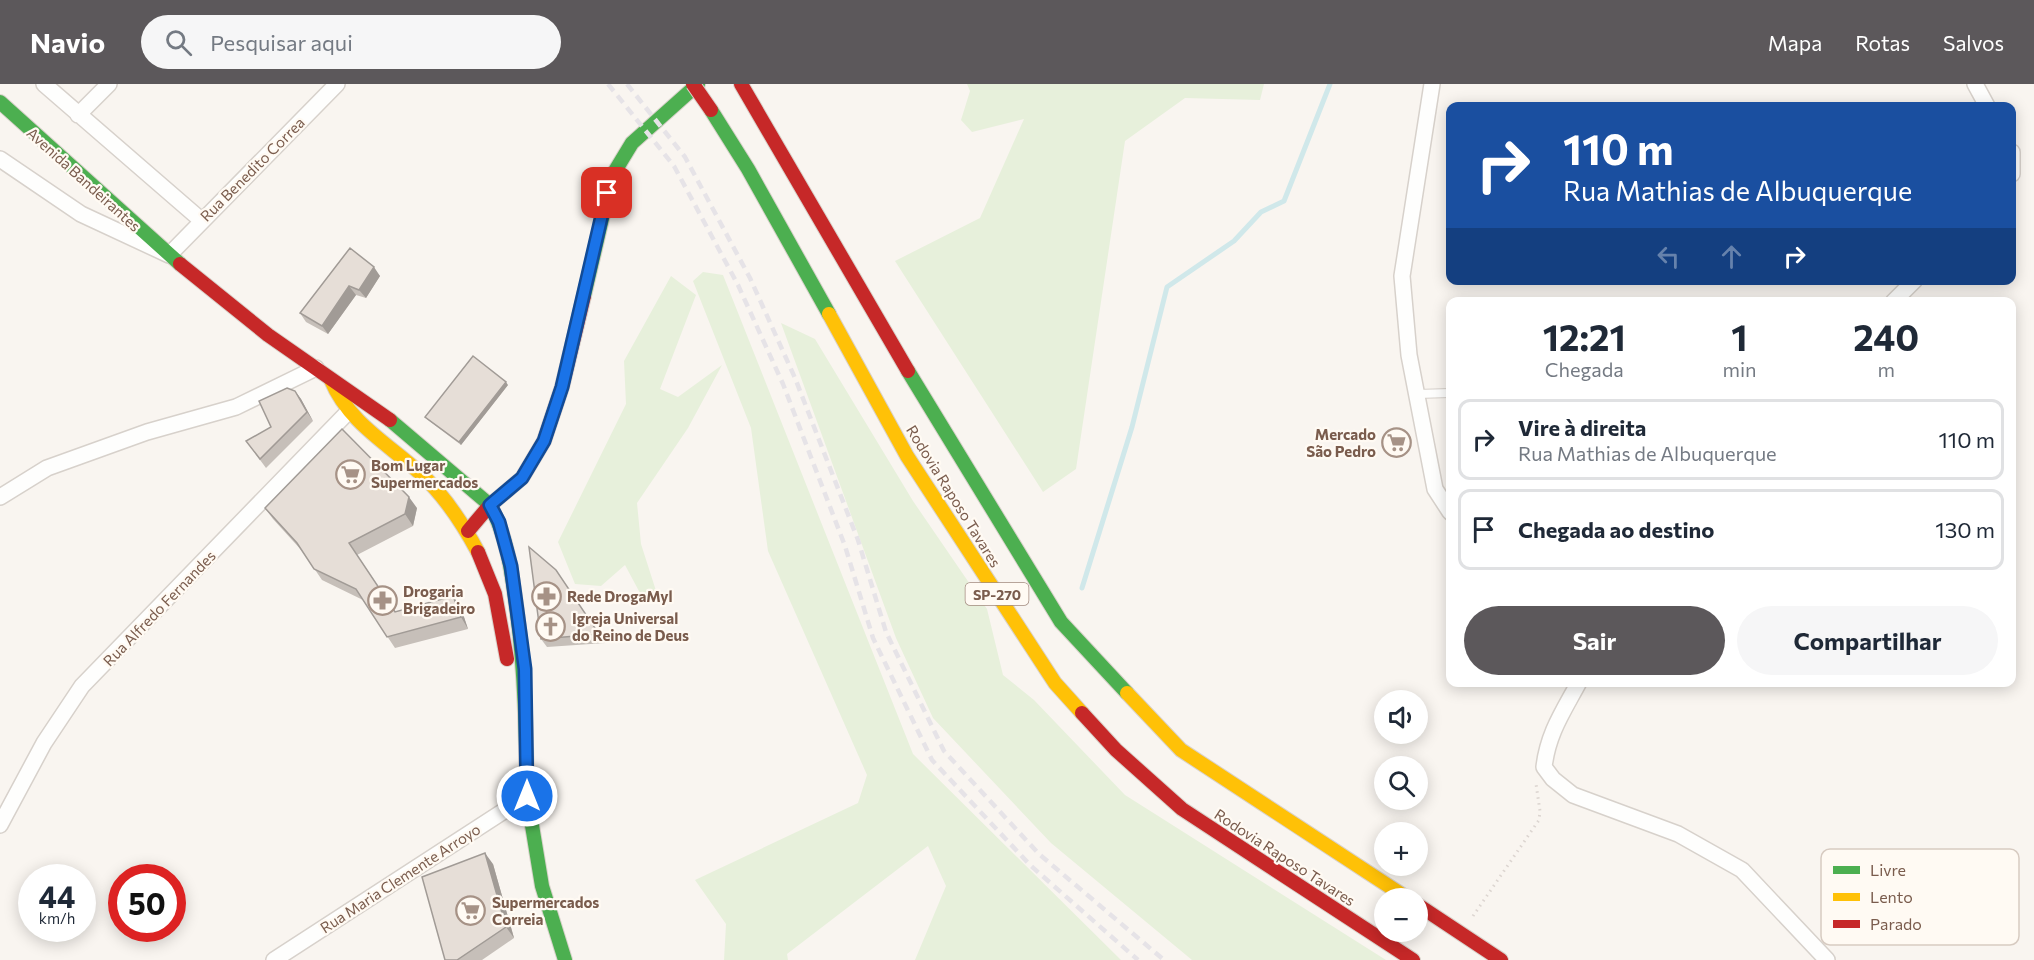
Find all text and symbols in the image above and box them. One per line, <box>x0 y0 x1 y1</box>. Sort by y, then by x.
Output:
search box <box>141 15 561 69</box>
text: Navio <box>30 25 105 59</box>
icon: search <box>162 26 195 59</box>
text: Pesquisar aqui <box>210 29 353 56</box>
text: Mapa <box>1768 30 1822 55</box>
text: Rotas <box>1855 30 1910 55</box>
text: Salvos <box>1943 30 2004 55</box>
street label: Rua Benedito Correa <box>196 113 308 225</box>
text: 110 m <box>1563 122 1674 174</box>
street label: Avenida Bandeirantes <box>24 123 145 235</box>
icon: right <box>1464 126 1542 204</box>
pin <box>581 167 632 218</box>
text: Rua Mathias de Albuquerque <box>1563 174 1912 207</box>
icon: arrive <box>590 176 623 209</box>
icon: left <box>1652 240 1685 273</box>
icon: ahead <box>1715 240 1748 273</box>
icon: right <box>1778 240 1811 273</box>
text: 12:21 <box>1543 314 1626 358</box>
text: 1 <box>1731 314 1748 358</box>
text: 240 <box>1853 314 1919 358</box>
text: Chegada <box>1545 357 1624 381</box>
text: min <box>1722 357 1757 381</box>
text: m <box>1878 357 1895 381</box>
text: Vire à direita <box>1518 414 1646 441</box>
street label: Rodovia Raposo Tavares <box>903 422 1005 571</box>
icon: right <box>1467 423 1500 456</box>
place label: Mercado São Pedro <box>1306 425 1376 460</box>
text: 110 m <box>1938 426 1995 453</box>
supermarket icon: Mercado São Pedro <box>1381 427 1413 459</box>
text: Rua Mathias de Albuquerque <box>1518 441 1777 465</box>
place label: Bom Lugar Supermercados <box>371 456 478 491</box>
supermarket icon: Bom Lugar Supermercados <box>334 458 366 490</box>
icon: arrive <box>1467 513 1500 546</box>
text: Chegada ao destino <box>1518 516 1714 543</box>
text: 130 m <box>1935 516 1995 543</box>
street label: Rua Alfredo Fernandes <box>99 546 219 670</box>
pharmacy icon: Rede DrogaMyl <box>530 580 562 612</box>
place label: Drogaria Brigadeiro <box>403 582 475 617</box>
road number: SP-270 <box>966 583 1028 605</box>
pharmacy icon: Drogaria Brigadeiro <box>366 584 398 616</box>
place label: Rede DrogaMyl <box>567 587 673 605</box>
button: Sair <box>1464 606 1725 675</box>
button: Compartilhar <box>1737 606 1998 675</box>
place label: Igreja Universal do Reino de Deus <box>572 609 689 644</box>
church icon: Igreja Universal do Reino de Deus <box>535 611 567 643</box>
map controls <box>1374 690 1428 942</box>
button: sound <box>1374 690 1428 744</box>
button: search <box>1374 756 1428 810</box>
position arrow <box>495 764 559 828</box>
street label: Rodovia Raposo Tavares <box>1211 805 1359 909</box>
street label: Rua Maria Clemente Arroyo <box>317 819 483 937</box>
button: + <box>1374 822 1428 876</box>
legend <box>1821 849 2019 945</box>
text: Livre <box>1870 860 1906 879</box>
speed limit sign: 50 <box>108 864 186 942</box>
text: 44 <box>39 877 75 914</box>
text: Lento <box>1870 887 1913 906</box>
button: − <box>1374 888 1428 942</box>
place label: Supermercados Correia <box>492 893 599 928</box>
supermarket icon: Supermercados Correia <box>455 895 487 927</box>
text: km/h <box>39 909 75 927</box>
text: Parado <box>1870 914 1922 933</box>

